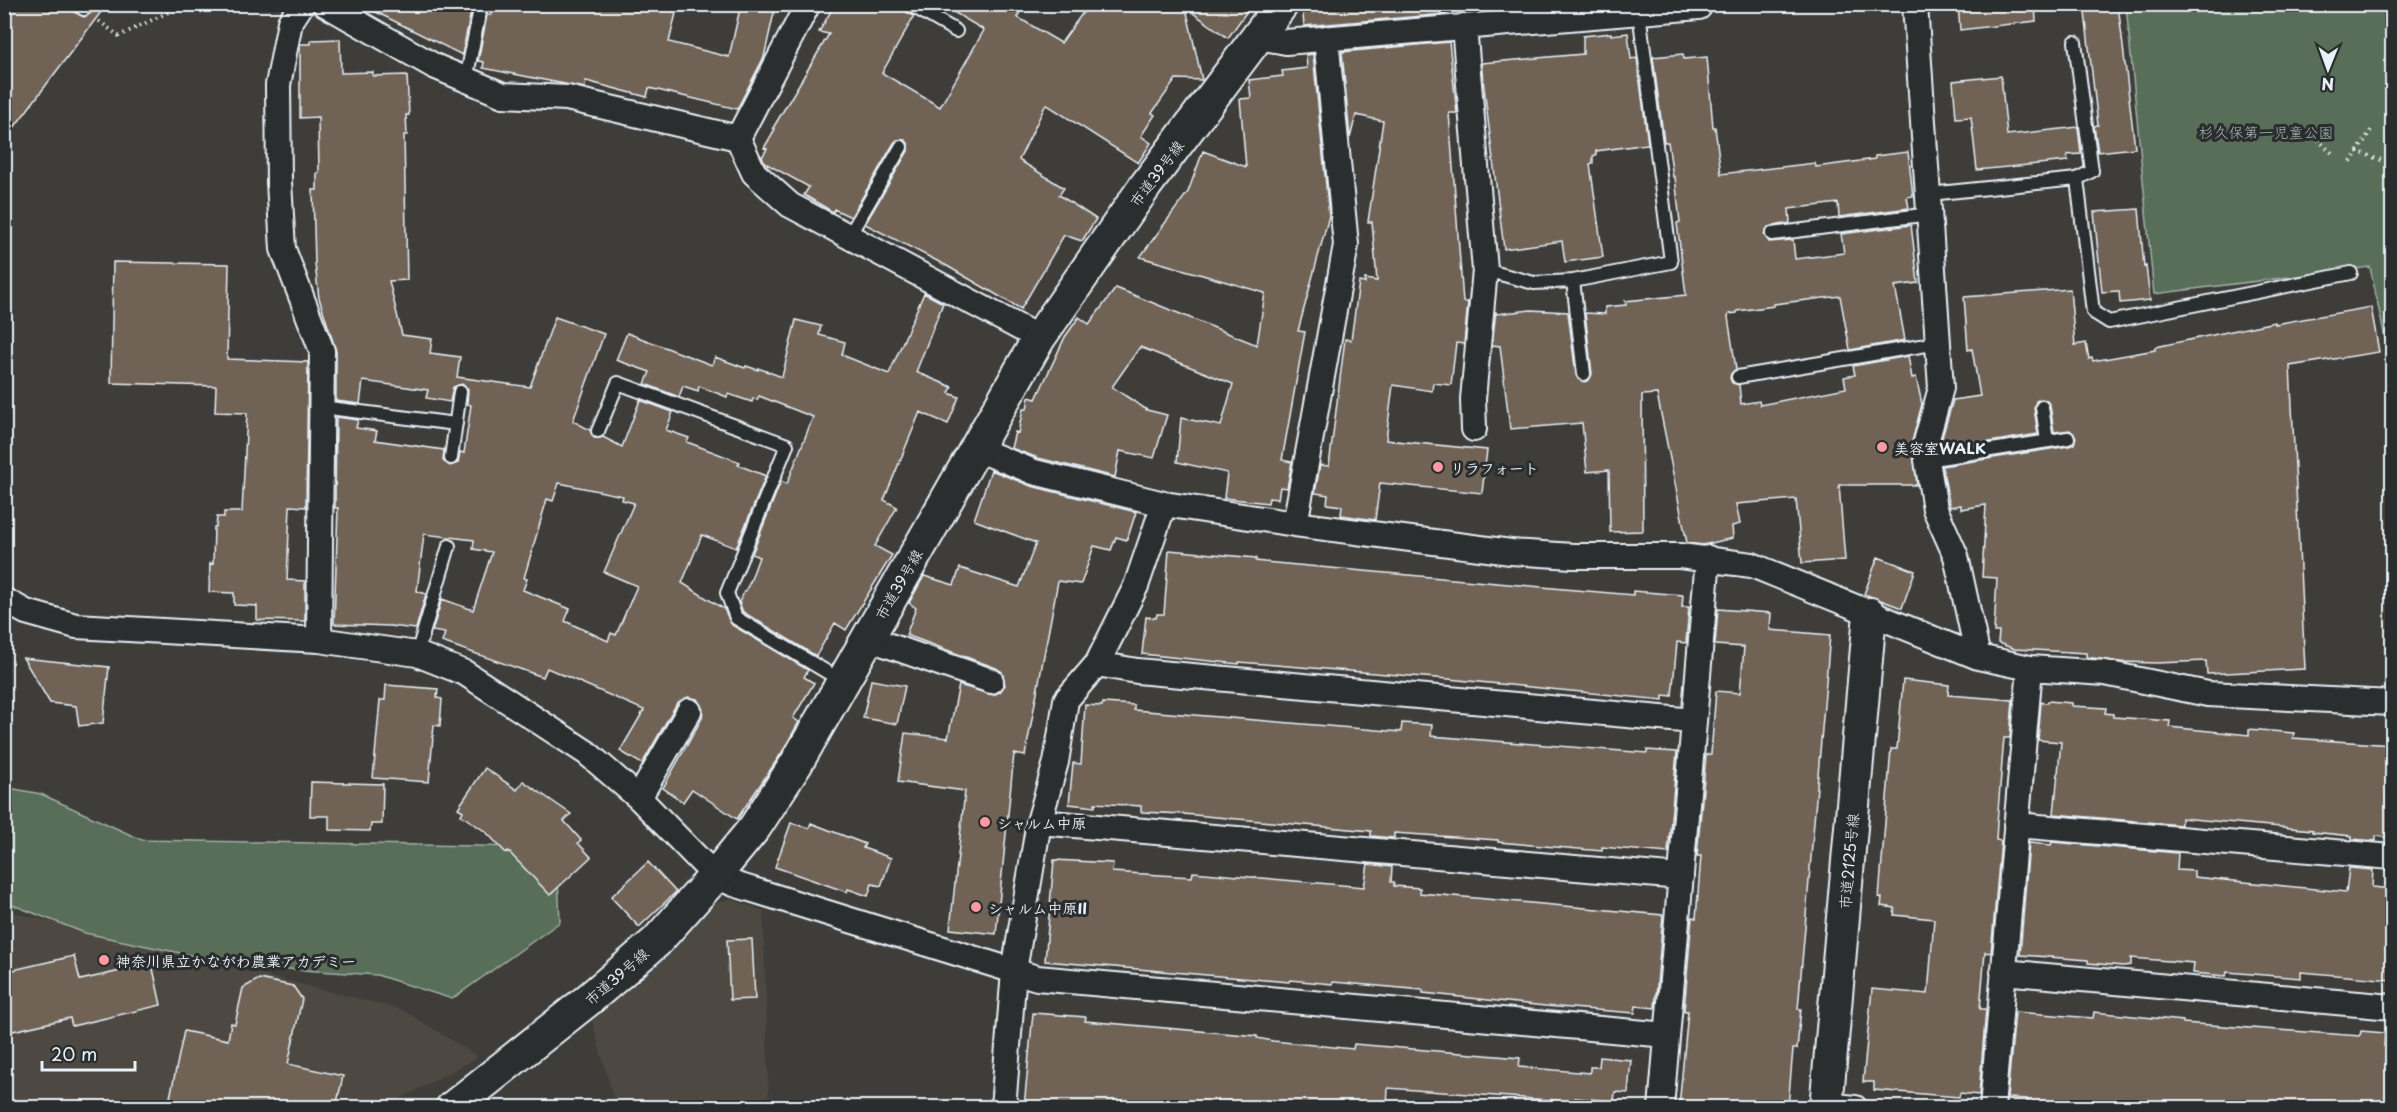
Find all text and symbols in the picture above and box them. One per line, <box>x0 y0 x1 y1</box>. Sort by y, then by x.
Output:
north arrow <box>2298 39 2358 99</box>
text: N <box>2321 73 2334 97</box>
park label: 杉久保第一児童公園 <box>2198 120 2334 143</box>
street label: 市道39号線 <box>1123 135 1189 211</box>
place label: 美容室WALK <box>1894 436 1986 459</box>
marker: 美容室WALK <box>1875 440 1889 454</box>
place label: リラフォート <box>1450 456 1539 479</box>
marker: リラフォート <box>1431 460 1445 474</box>
street label: 市道39号線 <box>868 544 928 624</box>
place label: シャルム中原 <box>997 811 1086 834</box>
street label: 市道2125号線 <box>1832 812 1864 910</box>
marker: シャルム中原 <box>978 815 992 829</box>
place label: シャルム中原II <box>988 896 1087 919</box>
marker: シャルム中原II <box>969 900 983 914</box>
street label: 市道39号線 <box>579 942 653 1010</box>
place label: 神奈川県立かながわ農業アカデミー <box>116 949 356 972</box>
marker: 神奈川県立かながわ農業アカデミー <box>97 953 111 967</box>
scale bar <box>42 1034 135 1072</box>
text: 20 m <box>51 1040 97 1067</box>

